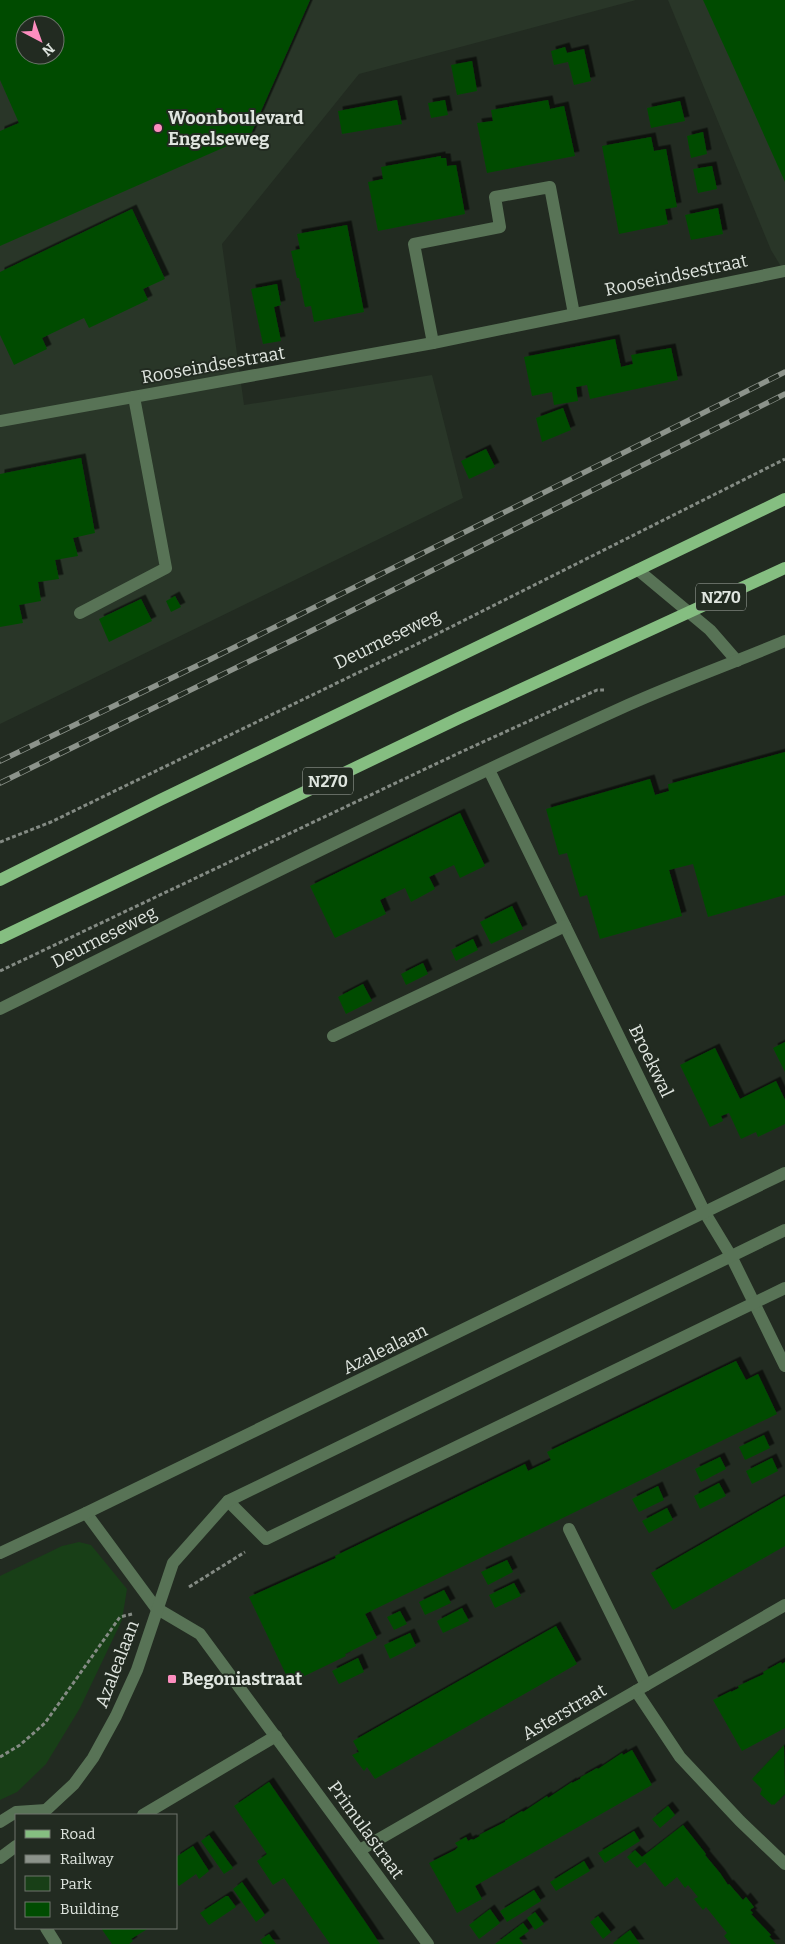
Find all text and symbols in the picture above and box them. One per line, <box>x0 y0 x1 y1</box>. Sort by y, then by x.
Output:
north arrow <box>15 15 65 65</box>
text: N <box>38 39 58 60</box>
place label: Woonboulevard Engelseweg <box>168 107 304 150</box>
marker: Woonboulevard Engelseweg <box>152 122 164 134</box>
street label: Rooseindsestraat <box>603 249 750 301</box>
street label: Rooseindsestraat <box>140 341 287 388</box>
road number: N270 <box>696 584 746 610</box>
street label: Deurneseweg <box>331 604 443 674</box>
road number: N270 <box>303 768 353 794</box>
street label: Deurneseweg <box>48 901 160 973</box>
street label: Broekwal <box>624 1021 678 1101</box>
street label: Azalealaan <box>339 1319 432 1379</box>
street label: Azalealaan <box>90 1617 144 1711</box>
place label: Begoniastraat <box>182 1668 302 1690</box>
marker: Begoniastraat <box>166 1673 178 1685</box>
street label: Asterstraat <box>518 1679 610 1745</box>
street label: Primulastraat <box>323 1777 409 1884</box>
legend <box>15 1814 178 1929</box>
text: Road <box>60 1825 95 1843</box>
text: Railway <box>60 1850 114 1868</box>
text: Park <box>60 1875 92 1893</box>
text: Building <box>60 1900 119 1918</box>

